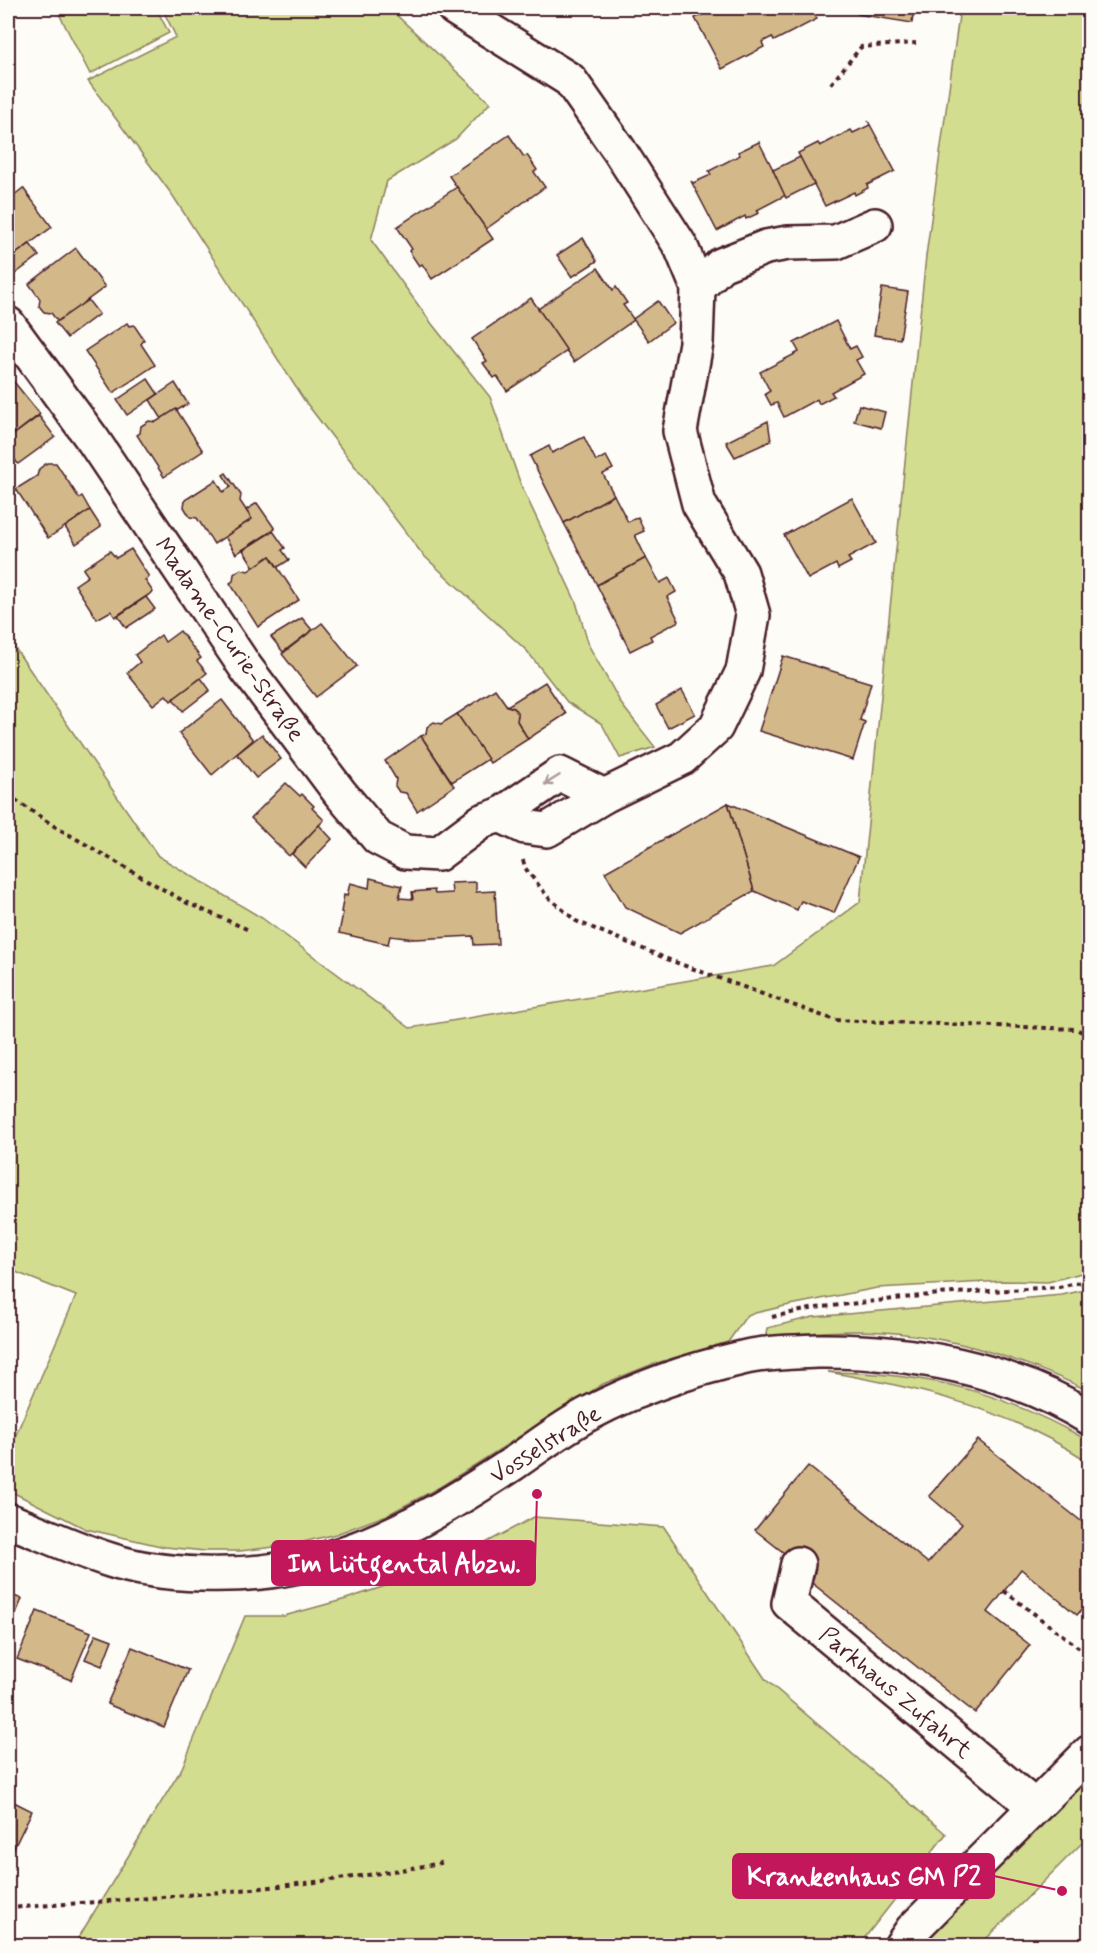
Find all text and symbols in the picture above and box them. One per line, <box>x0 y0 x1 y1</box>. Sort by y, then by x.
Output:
street label: Madame-Curie-Straße <box>147 532 311 748</box>
one-way arrow <box>544 773 561 786</box>
street label: Vosselstraße <box>484 1399 608 1492</box>
callout: Im Lütgental Abzw. <box>272 1541 535 1585</box>
text: Im Lütgental Abzw. <box>287 1548 521 1585</box>
street label: Parkhaus Zufahrt <box>812 1620 978 1766</box>
callout: Krankenhaus GM P2 <box>733 1854 994 1898</box>
text: Krankenhaus GM P2 <box>747 1861 981 1895</box>

